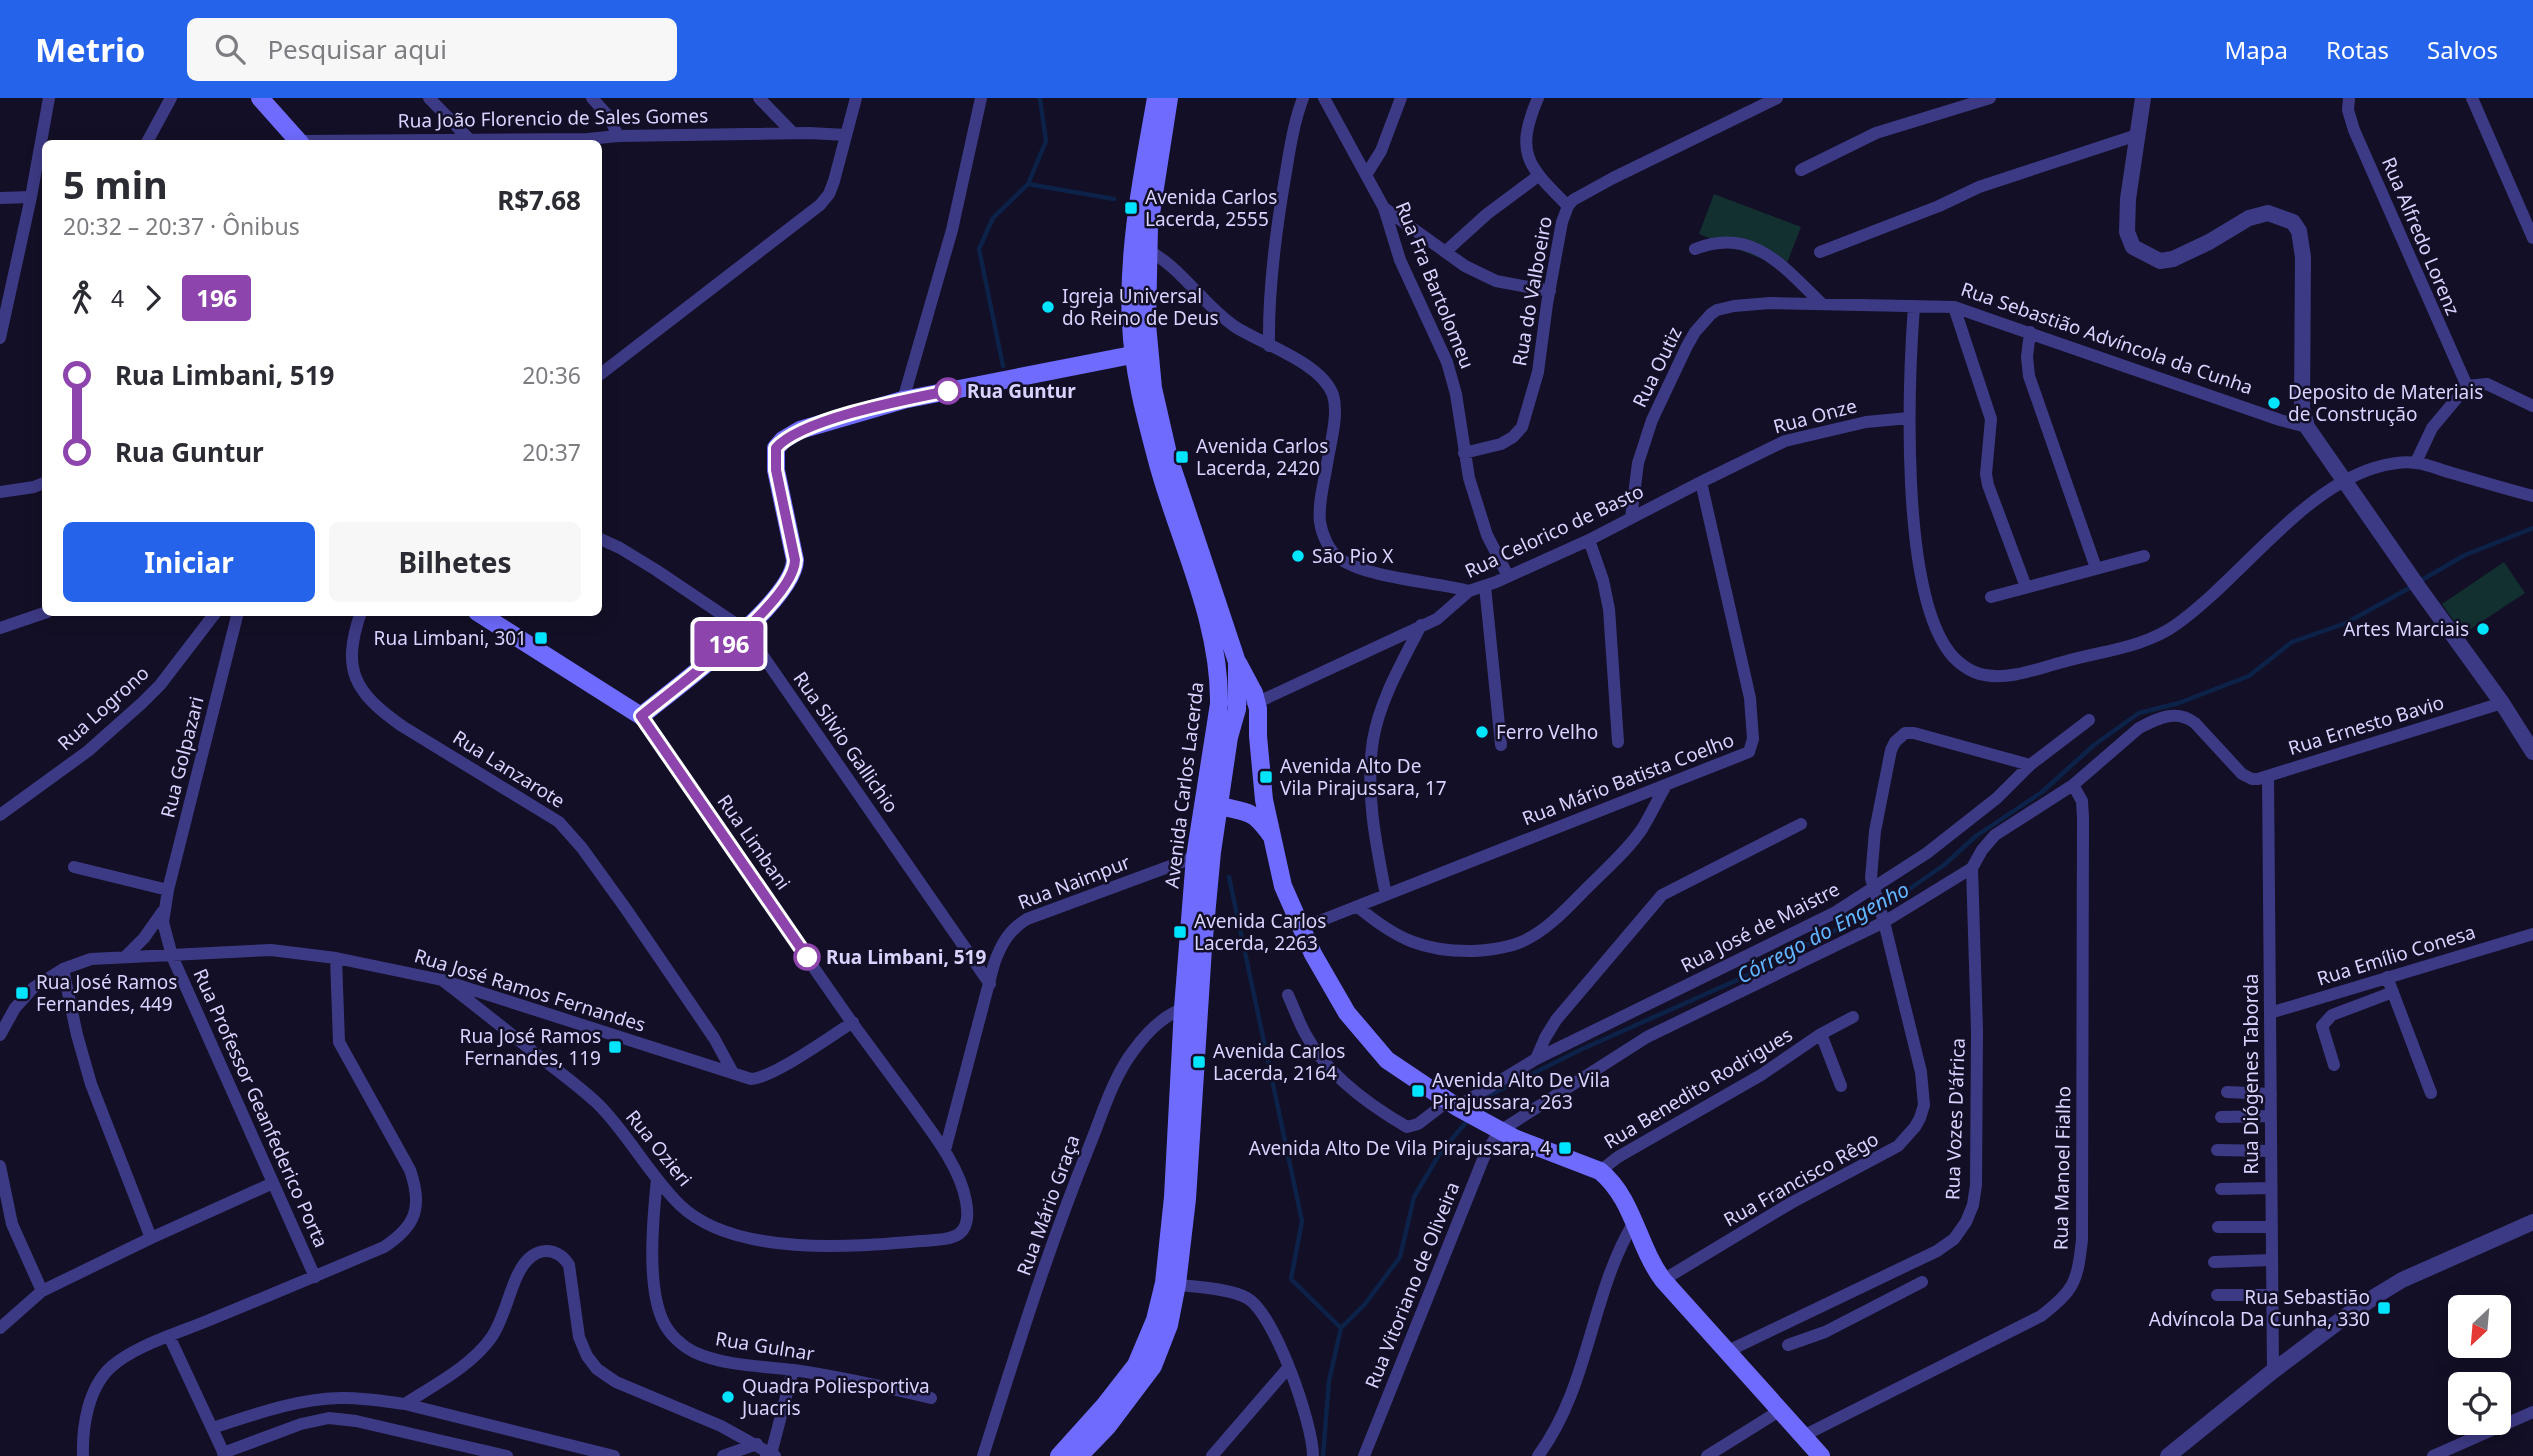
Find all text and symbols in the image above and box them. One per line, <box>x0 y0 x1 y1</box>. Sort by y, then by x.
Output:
search box <box>187 18 677 81</box>
text: Metrio <box>35 27 145 72</box>
icon: search <box>211 30 249 68</box>
text: Pesquisar aqui <box>267 31 447 67</box>
text: Mapa <box>2224 33 2288 66</box>
text: Rotas <box>2326 33 2389 66</box>
text: Salvos <box>2427 33 2498 66</box>
street label: Rua João Florencio de Sales Gomes <box>398 102 708 134</box>
street label: Rua Alfredo Lorenz <box>2376 153 2466 319</box>
text: 5 min <box>63 158 168 210</box>
text: R$7.68 <box>497 182 581 218</box>
place label: Avenida Carlos Lacerda, 2555 <box>1145 184 1277 232</box>
street label: Rua Fra Bartolomeu <box>1390 198 1480 372</box>
marker: Avenida Carlos Lacerda, 2555 <box>1123 200 1139 216</box>
text: 20:32 – 20:37 · Ônibus <box>63 210 300 242</box>
street label: Rua do Valboeiro <box>1506 214 1558 368</box>
street label: Rua Sebastião Advíncola da Cunha <box>1958 276 2256 400</box>
icon: walk <box>63 279 101 317</box>
icon: forward <box>134 279 172 317</box>
text: 196 <box>196 281 237 314</box>
text: 4 <box>111 282 124 314</box>
place label: Igreja Universal do Reino de Deus <box>1062 283 1219 331</box>
marker: Igreja Universal do Reino de Deus <box>1040 299 1056 315</box>
street label: Rua Outiz <box>1626 322 1688 412</box>
text: Rua Limbani, 519 <box>115 357 334 393</box>
text: 20:36 <box>522 359 581 391</box>
marker: Rua Guntur <box>935 378 961 404</box>
place label: Rua Guntur <box>967 378 1076 404</box>
place label: Deposito de Materiais de Construção <box>2288 379 2483 427</box>
street label: Rua Onze <box>1770 392 1860 440</box>
marker: Deposito de Materiais de Construção <box>2266 395 2282 411</box>
place label: Avenida Carlos Lacerda, 2420 <box>1196 433 1328 481</box>
text: Rua Guntur <box>115 434 264 470</box>
text: 20:37 <box>522 436 581 468</box>
marker: Avenida Carlos Lacerda, 2420 <box>1174 449 1190 465</box>
street label: Rua Celorico de Basto <box>1460 478 1648 584</box>
button: Iniciar <box>63 522 315 602</box>
button: Bilhetes <box>329 522 581 602</box>
place label: São Pio X <box>1312 543 1394 569</box>
marker: São Pio X <box>1290 548 1306 564</box>
place label: Artes Marciais <box>2343 616 2469 642</box>
line badge: 196 <box>689 621 769 667</box>
marker: Artes Marciais <box>2475 621 2491 637</box>
place label: Rua Limbani, 301 <box>374 625 527 651</box>
text: 196 <box>708 627 750 660</box>
marker: Rua Limbani, 301 <box>533 630 549 646</box>
street label: Rua Logrono <box>52 660 154 756</box>
street label: Rua Silvio Gallichio <box>788 666 904 818</box>
street label: Avenida Carlos Lacerda <box>1158 680 1210 890</box>
street label: Rua Ernesto Bavio <box>2285 689 2447 761</box>
street label: Rua Golpazari <box>154 694 210 820</box>
place label: Ferro Velho <box>1496 719 1598 745</box>
street label: Rua Lanzarote <box>448 724 570 814</box>
marker: Ferro Velho <box>1474 724 1490 740</box>
street label: Rua Mário Batista Coelho <box>1518 727 1738 831</box>
place label: Avenida Alto De Vila Pirajussara, 17 <box>1280 753 1447 801</box>
marker: Avenida Alto De Vila Pirajussara, 17 <box>1258 769 1274 785</box>
street label: Rua Limbani <box>712 789 796 895</box>
street label: Rua Naimpur <box>1014 849 1134 915</box>
water label: Córrego do Engenho <box>1731 875 1914 989</box>
street label: Rua José de Maistre <box>1676 876 1844 978</box>
place label: Avenida Carlos Lacerda, 2263 <box>1194 908 1326 956</box>
street label: Rua Emílio Conesa <box>2314 919 2478 991</box>
marker: Avenida Carlos Lacerda, 2263 <box>1172 924 1188 940</box>
street label: Rua José Ramos Fernandes <box>411 942 649 1038</box>
marker: Rua Limbani, 519 <box>794 944 820 970</box>
place label: Rua Limbani, 519 <box>826 944 986 970</box>
street label: Rua Professor Geanfederico Porta <box>188 964 334 1252</box>
place label: Rua José Ramos Fernandes, 449 <box>36 969 177 1017</box>
street label: Rua Diógenes Taborda <box>2238 973 2264 1175</box>
marker: Rua José Ramos Fernandes, 449 <box>14 985 30 1001</box>
street label: Rua Benedito Rodrigues <box>1599 1021 1797 1155</box>
place label: Rua José Ramos Fernandes, 119 <box>460 1023 601 1071</box>
street label: Rua Vozes D'áfrica <box>1939 1037 1971 1201</box>
place label: Avenida Carlos Lacerda, 2164 <box>1213 1038 1345 1086</box>
marker: Rua José Ramos Fernandes, 119 <box>607 1039 623 1055</box>
marker: Avenida Carlos Lacerda, 2164 <box>1191 1054 1207 1070</box>
place label: Avenida Alto De Vila Pirajussara, 263 <box>1432 1067 1610 1115</box>
marker: Avenida Alto De Vila Pirajussara, 263 <box>1410 1083 1426 1099</box>
street label: Rua Manoel Fialho <box>2048 1086 2076 1250</box>
street label: Rua Ozieri <box>620 1104 698 1192</box>
street label: Rua Francisco Rêgo <box>1719 1126 1883 1232</box>
street label: Rua Mário Graça <box>1010 1131 1086 1279</box>
place label: Avenida Alto De Vila Pirajussara, 4 <box>1249 1135 1551 1161</box>
marker: Avenida Alto De Vila Pirajussara, 4 <box>1557 1140 1573 1156</box>
street label: Rua Vitoriano de Oliveira <box>1359 1178 1465 1392</box>
place label: Rua Sebastião Advíncola Da Cunha, 330 <box>2149 1284 2370 1332</box>
north arrow <box>2448 1295 2511 1358</box>
map controls <box>2448 1295 2511 1435</box>
marker: Rua Sebastião Advíncola Da Cunha, 330 <box>2376 1300 2392 1316</box>
street label: Rua Gulnar <box>714 1325 817 1367</box>
button: locate <box>2448 1372 2511 1435</box>
place label: Quadra Poliesportiva Juacris <box>740 1373 930 1421</box>
marker: Quadra Poliesportiva Juacris <box>720 1389 736 1405</box>

